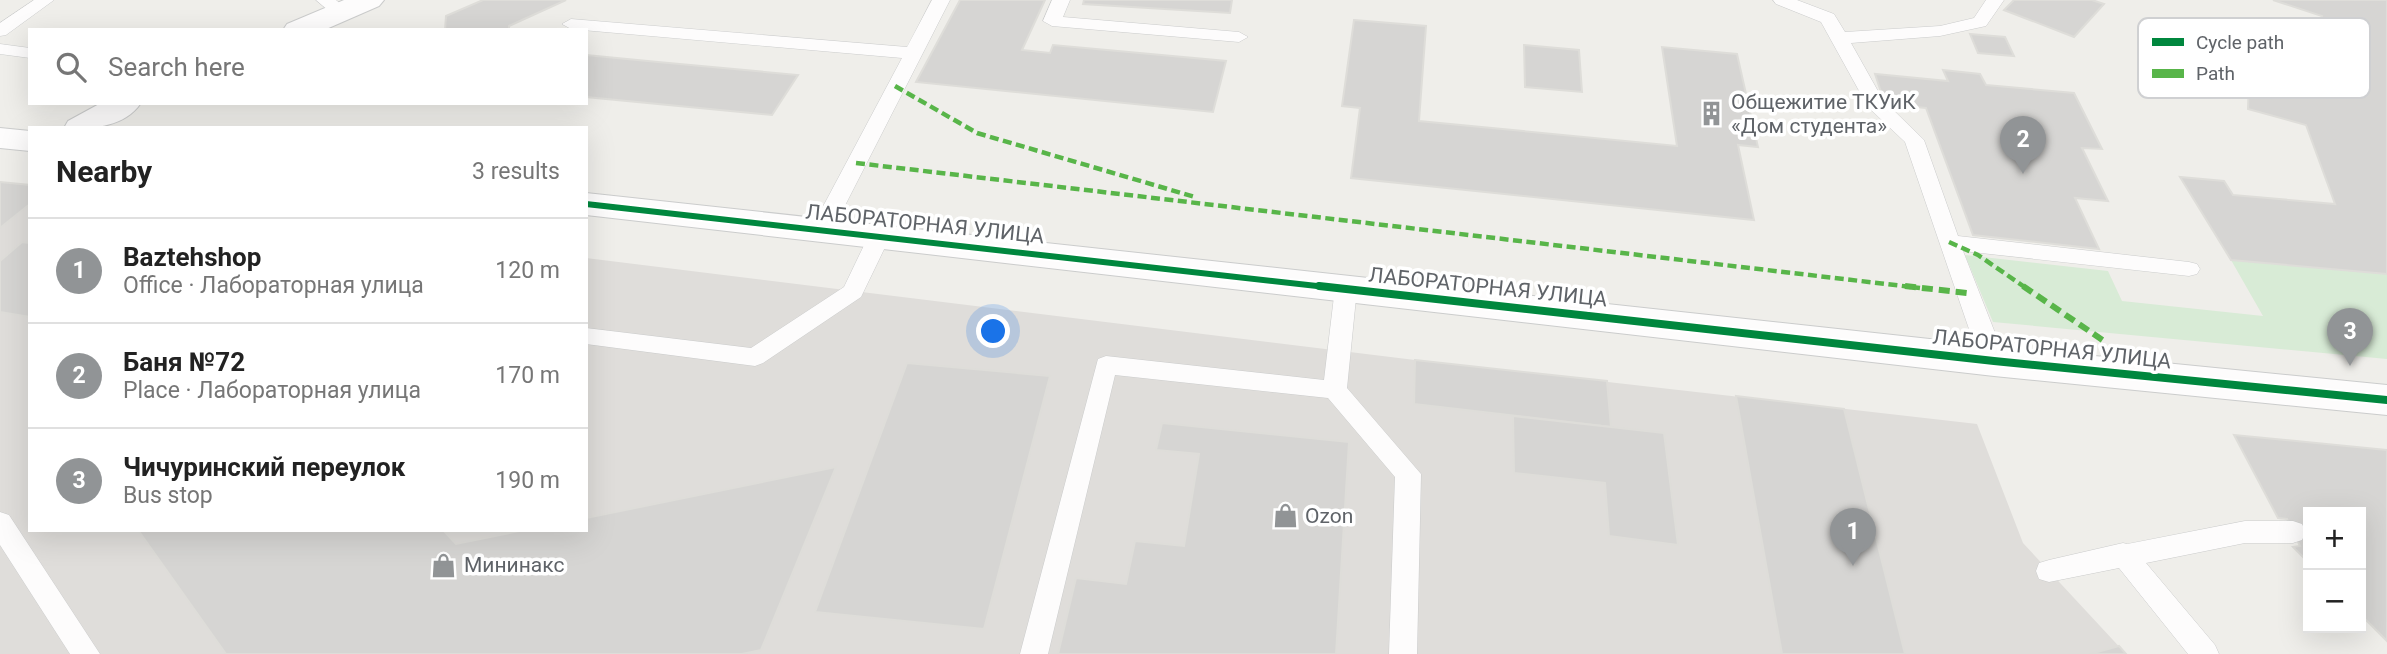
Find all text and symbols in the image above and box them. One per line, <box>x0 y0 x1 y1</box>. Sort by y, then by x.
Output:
legend <box>2138 18 2370 98</box>
search box <box>28 28 588 105</box>
text: Cycle path <box>2196 31 2284 54</box>
icon: search <box>52 48 90 86</box>
text: Search here <box>108 52 245 82</box>
text: Path <box>2196 62 2235 85</box>
place label: Общежитие ТКУиК «Дом студента» <box>1731 90 1916 138</box>
building icon: Общежитие ТКУиК «Дом студента» <box>1697 100 1725 128</box>
pin: 2 <box>2000 116 2046 174</box>
text: Nearby <box>56 154 152 189</box>
text: 3 results <box>472 158 560 185</box>
street label: ЛАБОРАТОРНАЯ УЛИЦА <box>805 200 1046 248</box>
text: Baztehshop <box>123 242 261 272</box>
text: 1 <box>72 257 86 284</box>
text: 120 m <box>495 257 560 284</box>
street label: ЛАБОРАТОРНАЯ УЛИЦА <box>1368 263 1609 311</box>
text: Office · Лабораторная улица <box>123 272 424 299</box>
pin: 3 <box>2327 308 2373 366</box>
your location <box>976 314 1010 348</box>
street label: ЛАБОРАТОРНАЯ УЛИЦА <box>1932 325 2173 373</box>
text: Баня №72 <box>123 347 245 377</box>
text: 2 <box>72 362 86 389</box>
text: 170 m <box>495 362 560 389</box>
text: Place · Лабораторная улица <box>123 377 421 404</box>
text: Чичуринский переулок <box>123 452 405 482</box>
text: 3 <box>72 467 86 494</box>
text: 190 m <box>495 467 560 494</box>
text: Bus stop <box>123 482 213 509</box>
shop icon: Ozon <box>1271 502 1299 530</box>
place label: Ozon <box>1305 504 1353 528</box>
map controls <box>2303 507 2366 633</box>
button: + <box>2303 507 2366 570</box>
pin: 1 <box>1830 508 1876 566</box>
shop icon: Мининакс <box>430 551 458 579</box>
place label: Мининакс <box>464 553 564 577</box>
button: − <box>2303 570 2366 633</box>

